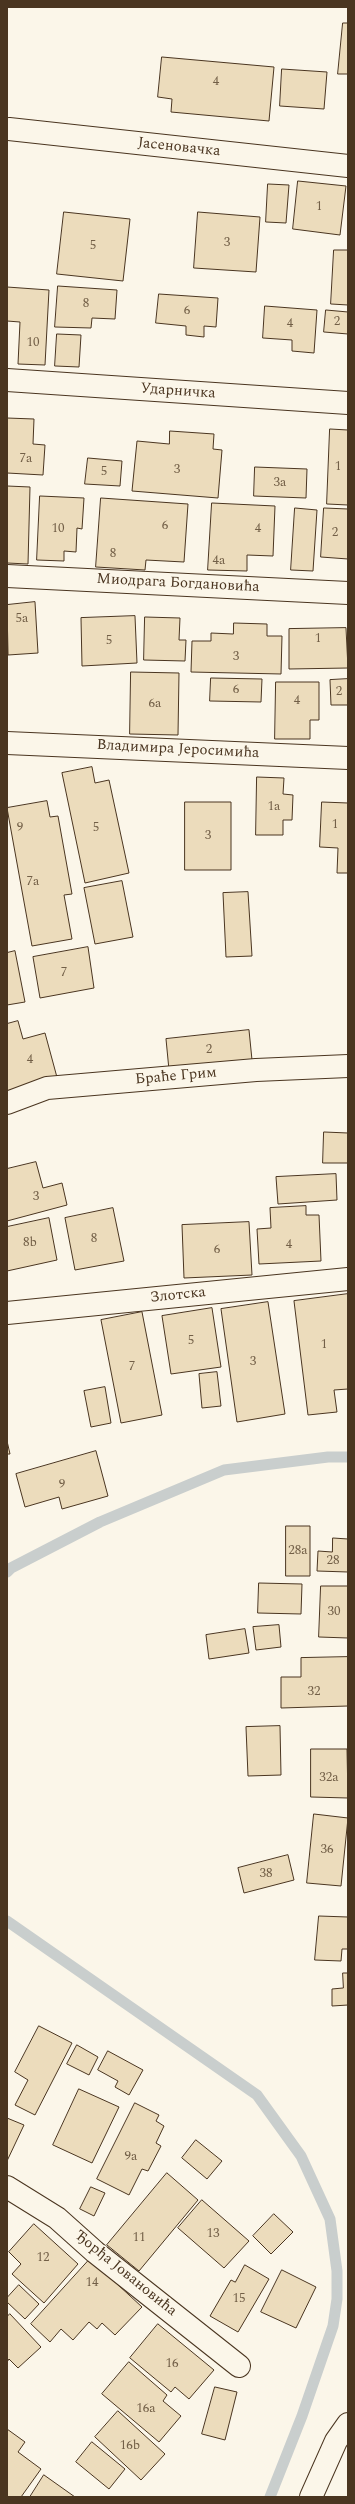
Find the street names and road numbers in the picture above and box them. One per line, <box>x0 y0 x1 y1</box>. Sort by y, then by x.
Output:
street label: Јасеновачка <box>137 135 221 161</box>
street label: Ударничка <box>140 380 216 404</box>
street label: Миодрага Богдановића <box>96 571 260 597</box>
street label: Владимира Јеросимића <box>96 737 260 763</box>
street label: Браће Грим <box>134 1064 218 1090</box>
street label: Злотска <box>149 1284 207 1308</box>
street label: Ђорђа Јовановића <box>70 2227 180 2321</box>

